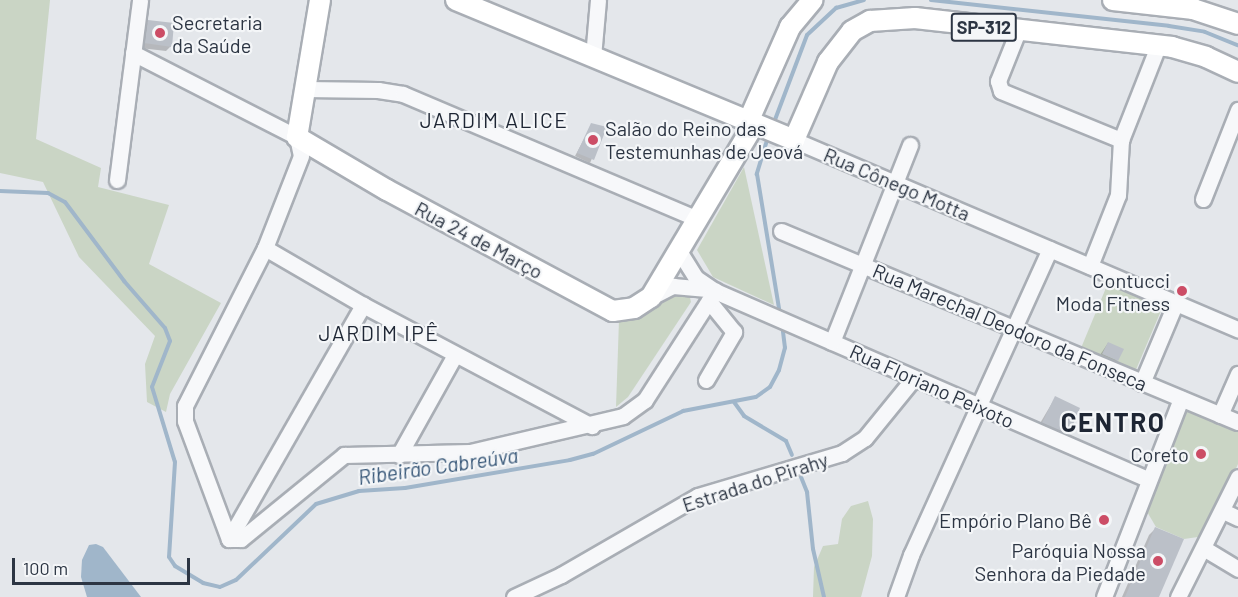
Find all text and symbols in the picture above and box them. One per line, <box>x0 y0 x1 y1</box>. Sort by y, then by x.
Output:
place label: Secretaria da Saúde <box>172 10 263 57</box>
road number: SP-312 <box>950 12 1018 42</box>
marker: Secretaria da Saúde <box>153 26 167 40</box>
district label: JARDIM ALICE <box>420 107 568 133</box>
place label: Salão do Reino das Testemunhas de Jeová <box>605 116 803 163</box>
marker: Salão do Reino das Testemunhas de Jeová <box>586 133 600 147</box>
street label: Rua Cônego Motta <box>820 142 974 226</box>
street label: Rua 24 de Março <box>411 196 547 284</box>
street label: Rua Marechal Deodoro da Fonseca <box>869 258 1151 396</box>
place label: Contucci Moda Fitness <box>1056 268 1170 315</box>
marker: Contucci Moda Fitness <box>1175 284 1189 298</box>
district label: JARDIM IPÊ <box>319 320 439 346</box>
street label: Rua Floriano Peixoto <box>846 339 1018 433</box>
district label: CENTRO <box>1061 406 1165 438</box>
water label: Ribeirão Cabreúva <box>356 442 520 490</box>
place label: Coreto <box>1130 442 1189 466</box>
street label: Estrada do Pirahy <box>679 447 831 517</box>
marker: Coreto <box>1194 447 1208 461</box>
place label: Empório Plano Bê <box>939 508 1092 532</box>
marker: Empório Plano Bê <box>1097 513 1111 527</box>
place label: Paróquia Nossa Senhora da Piedade <box>974 538 1146 585</box>
scale bar <box>15 546 194 584</box>
marker: Paróquia Nossa Senhora da Piedade <box>1151 554 1165 568</box>
text: 100 m <box>23 557 68 579</box>

